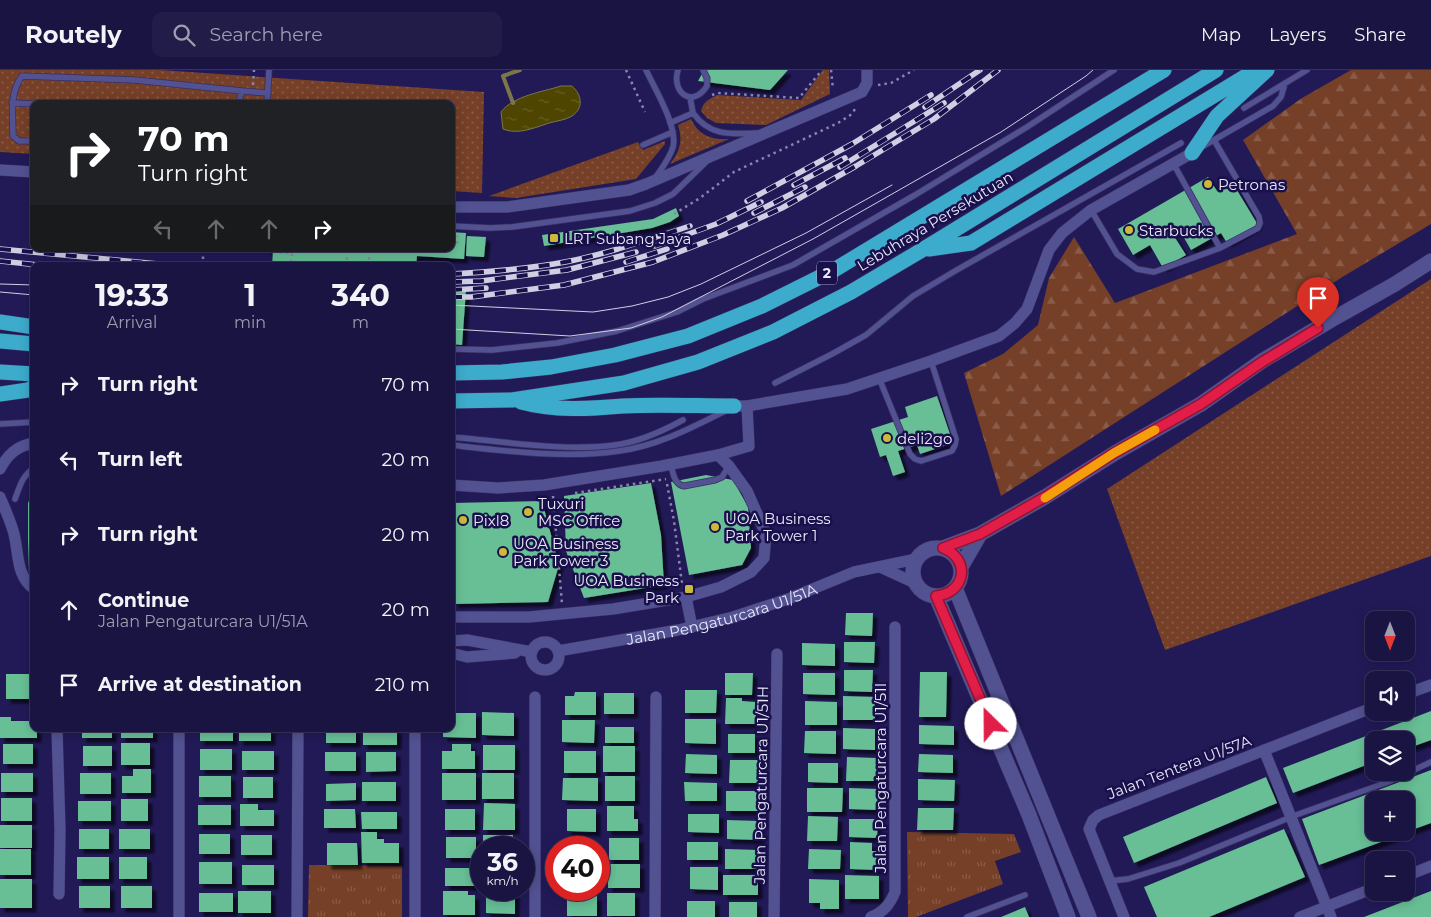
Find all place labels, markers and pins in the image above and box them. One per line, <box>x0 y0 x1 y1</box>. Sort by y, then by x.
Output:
place label: Petronas <box>1218 175 1285 194</box>
marker: Petronas <box>1202 178 1214 190</box>
place label: Starbucks <box>1139 221 1213 240</box>
marker: Starbucks <box>1123 224 1135 236</box>
place label: LRT Subang Jaya <box>564 229 691 248</box>
marker: LRT Subang Jaya <box>548 232 560 244</box>
pin <box>1297 277 1339 328</box>
place label: deli2go <box>897 429 952 448</box>
marker: deli2go <box>881 432 893 444</box>
place label: Tuxuri MSC Office <box>538 494 620 530</box>
marker: Tuxuri MSC Office <box>522 506 534 518</box>
place label: UOA Business Park Tower 1 <box>725 509 831 545</box>
place label: Pixl8 <box>473 511 509 530</box>
marker: Pixl8 <box>457 514 469 526</box>
marker: UOA Business Park Tower 1 <box>709 521 721 533</box>
place label: UOA Business Park Tower 3 <box>513 534 619 570</box>
marker: UOA Business Park Tower 3 <box>497 546 509 558</box>
place label: UOA Business Park <box>573 571 679 607</box>
marker: UOA Business Park <box>683 583 695 595</box>

